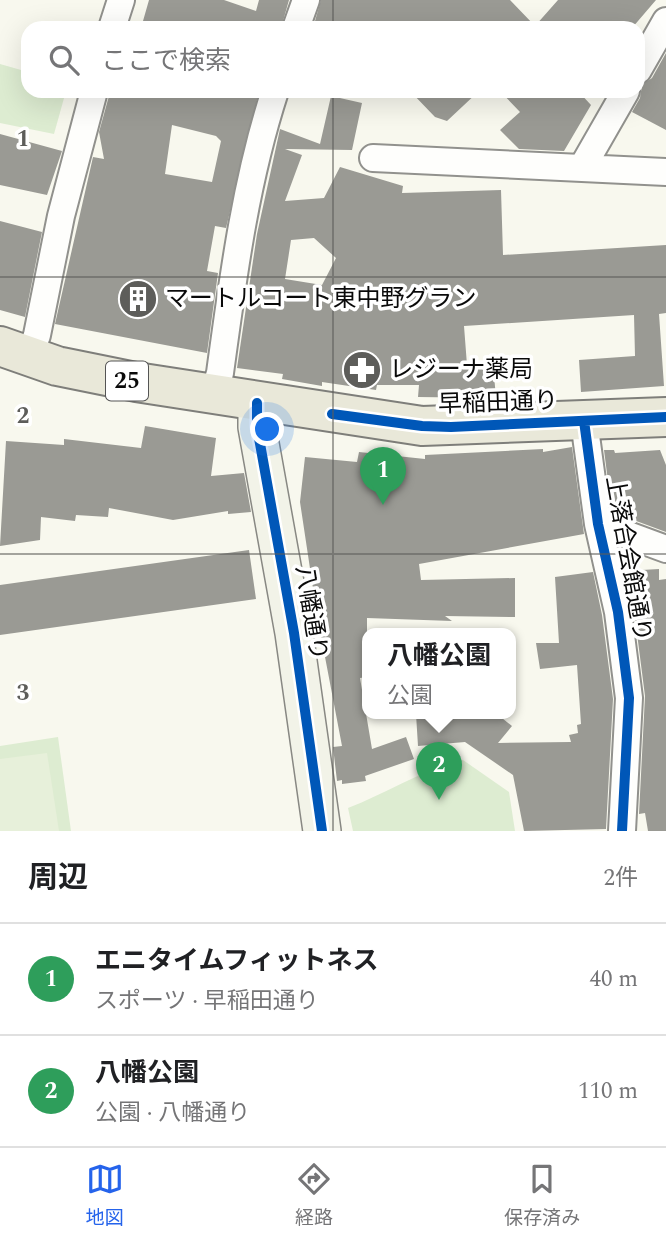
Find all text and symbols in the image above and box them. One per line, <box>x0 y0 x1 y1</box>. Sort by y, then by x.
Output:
search box <box>21 21 645 98</box>
icon: search <box>45 41 83 79</box>
text: ここで検索 <box>101 41 231 81</box>
text: 1 <box>17 122 29 157</box>
building icon: マートルコート東中野グラン <box>117 278 159 320</box>
place label: マートルコート東中野グラン <box>165 281 477 317</box>
pharmacy icon: レジーナ薬局 <box>341 349 383 391</box>
place label: レジーナ薬局 <box>389 352 533 388</box>
road number: 25 <box>106 362 148 400</box>
street label: 早稲田通り <box>437 383 559 423</box>
text: 2 <box>17 399 30 434</box>
your location <box>250 412 284 446</box>
pin: 1 <box>360 447 406 505</box>
street label: 上落合会館通り <box>596 473 660 645</box>
street label: 八幡通り <box>286 563 336 663</box>
popup <box>362 628 516 719</box>
text: 八幡公園 <box>387 636 491 676</box>
text: 3 <box>17 676 30 711</box>
text: 公園 <box>387 679 433 714</box>
pin: 2 <box>416 742 462 800</box>
text: 周辺 <box>28 855 88 901</box>
text: 2件 <box>604 861 638 896</box>
text: エニタイムフィットネス <box>95 941 378 981</box>
text: 1 <box>45 962 57 997</box>
text: 40 m <box>589 962 638 997</box>
text: スポーツ · 早稲田通り <box>95 984 319 1019</box>
text: 八幡公園 <box>95 1053 199 1093</box>
text: 2 <box>45 1074 57 1109</box>
text: 110 m <box>578 1074 638 1109</box>
text: 公園 · 八幡通り <box>95 1096 250 1131</box>
tab: 地図 <box>86 1160 124 1233</box>
tab: 経路 <box>295 1160 333 1233</box>
tab: 保存済み <box>504 1160 580 1233</box>

